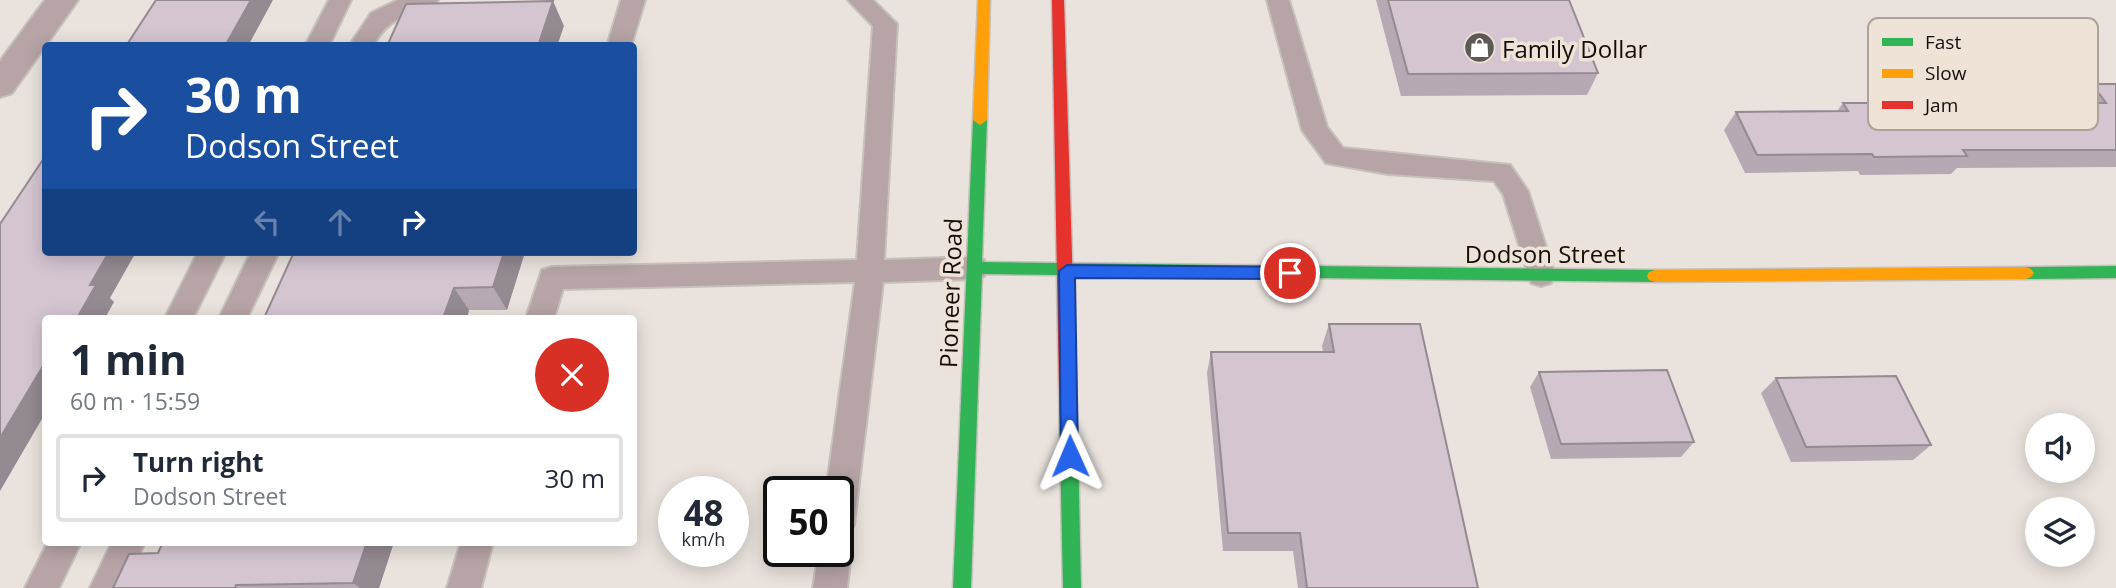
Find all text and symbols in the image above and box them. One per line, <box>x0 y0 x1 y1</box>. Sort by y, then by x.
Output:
legend <box>1868 18 2098 130</box>
text: Fast <box>1925 29 1961 55</box>
shop icon: Family Dollar <box>1462 31 1496 65</box>
place label: Family Dollar <box>1502 32 1648 65</box>
text: Slow <box>1925 60 1967 86</box>
text: 30 m <box>185 61 302 127</box>
icon: right <box>70 70 161 161</box>
text: Jam <box>1923 92 1958 118</box>
text: Dodson Street <box>185 124 399 167</box>
icon: left <box>248 203 286 241</box>
icon: ahead <box>321 203 359 241</box>
icon: right <box>394 203 432 241</box>
street label: Pioneer Road <box>931 218 969 368</box>
street label: Dodson Street <box>1465 237 1625 270</box>
pin <box>1260 243 1320 303</box>
icon: arrive <box>1271 254 1309 292</box>
text: 1 min <box>70 330 187 387</box>
button: close <box>535 338 609 412</box>
text: 60 m · 15:59 <box>70 385 200 417</box>
map controls <box>2025 413 2095 567</box>
button: sound <box>2025 413 2095 483</box>
position arrow <box>1033 419 1107 493</box>
text: Turn right <box>133 444 264 480</box>
icon: right <box>74 459 112 497</box>
text: 30 m <box>544 460 605 496</box>
speed limit sign: 50 <box>763 476 854 567</box>
text: Dodson Street <box>133 480 287 512</box>
text: 48 <box>683 489 724 536</box>
button: layers <box>2025 497 2095 567</box>
text: km/h <box>682 527 725 551</box>

